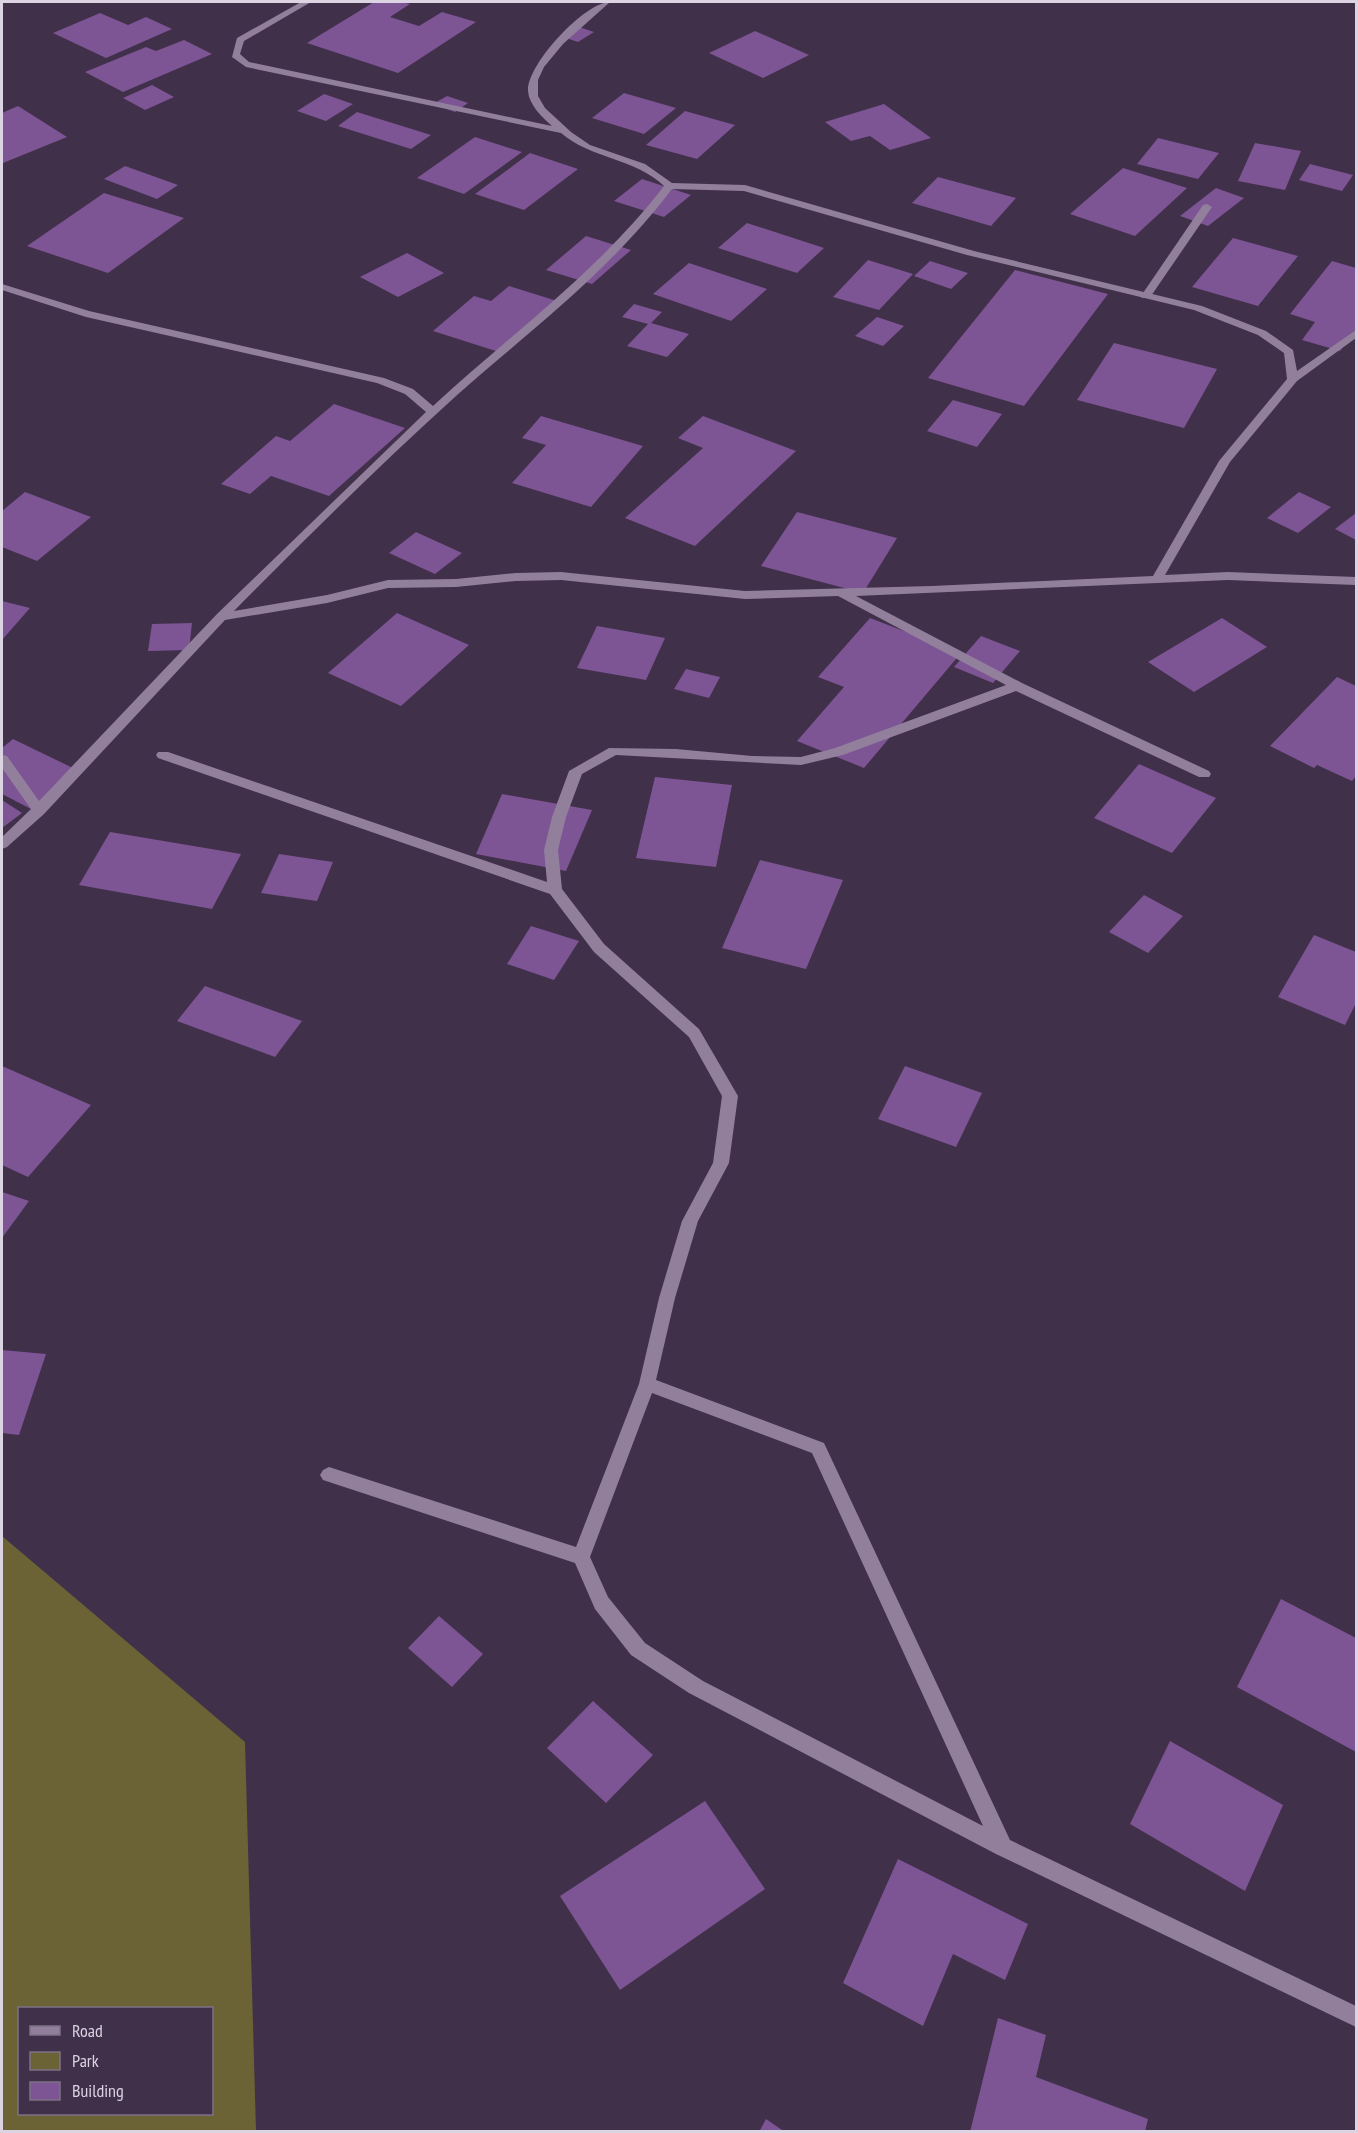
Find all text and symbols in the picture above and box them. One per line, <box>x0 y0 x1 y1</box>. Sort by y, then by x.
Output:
legend <box>18 2007 213 2115</box>
text: Road <box>72 2019 103 2042</box>
text: Park <box>72 2049 99 2072</box>
text: Building <box>72 2079 124 2102</box>

